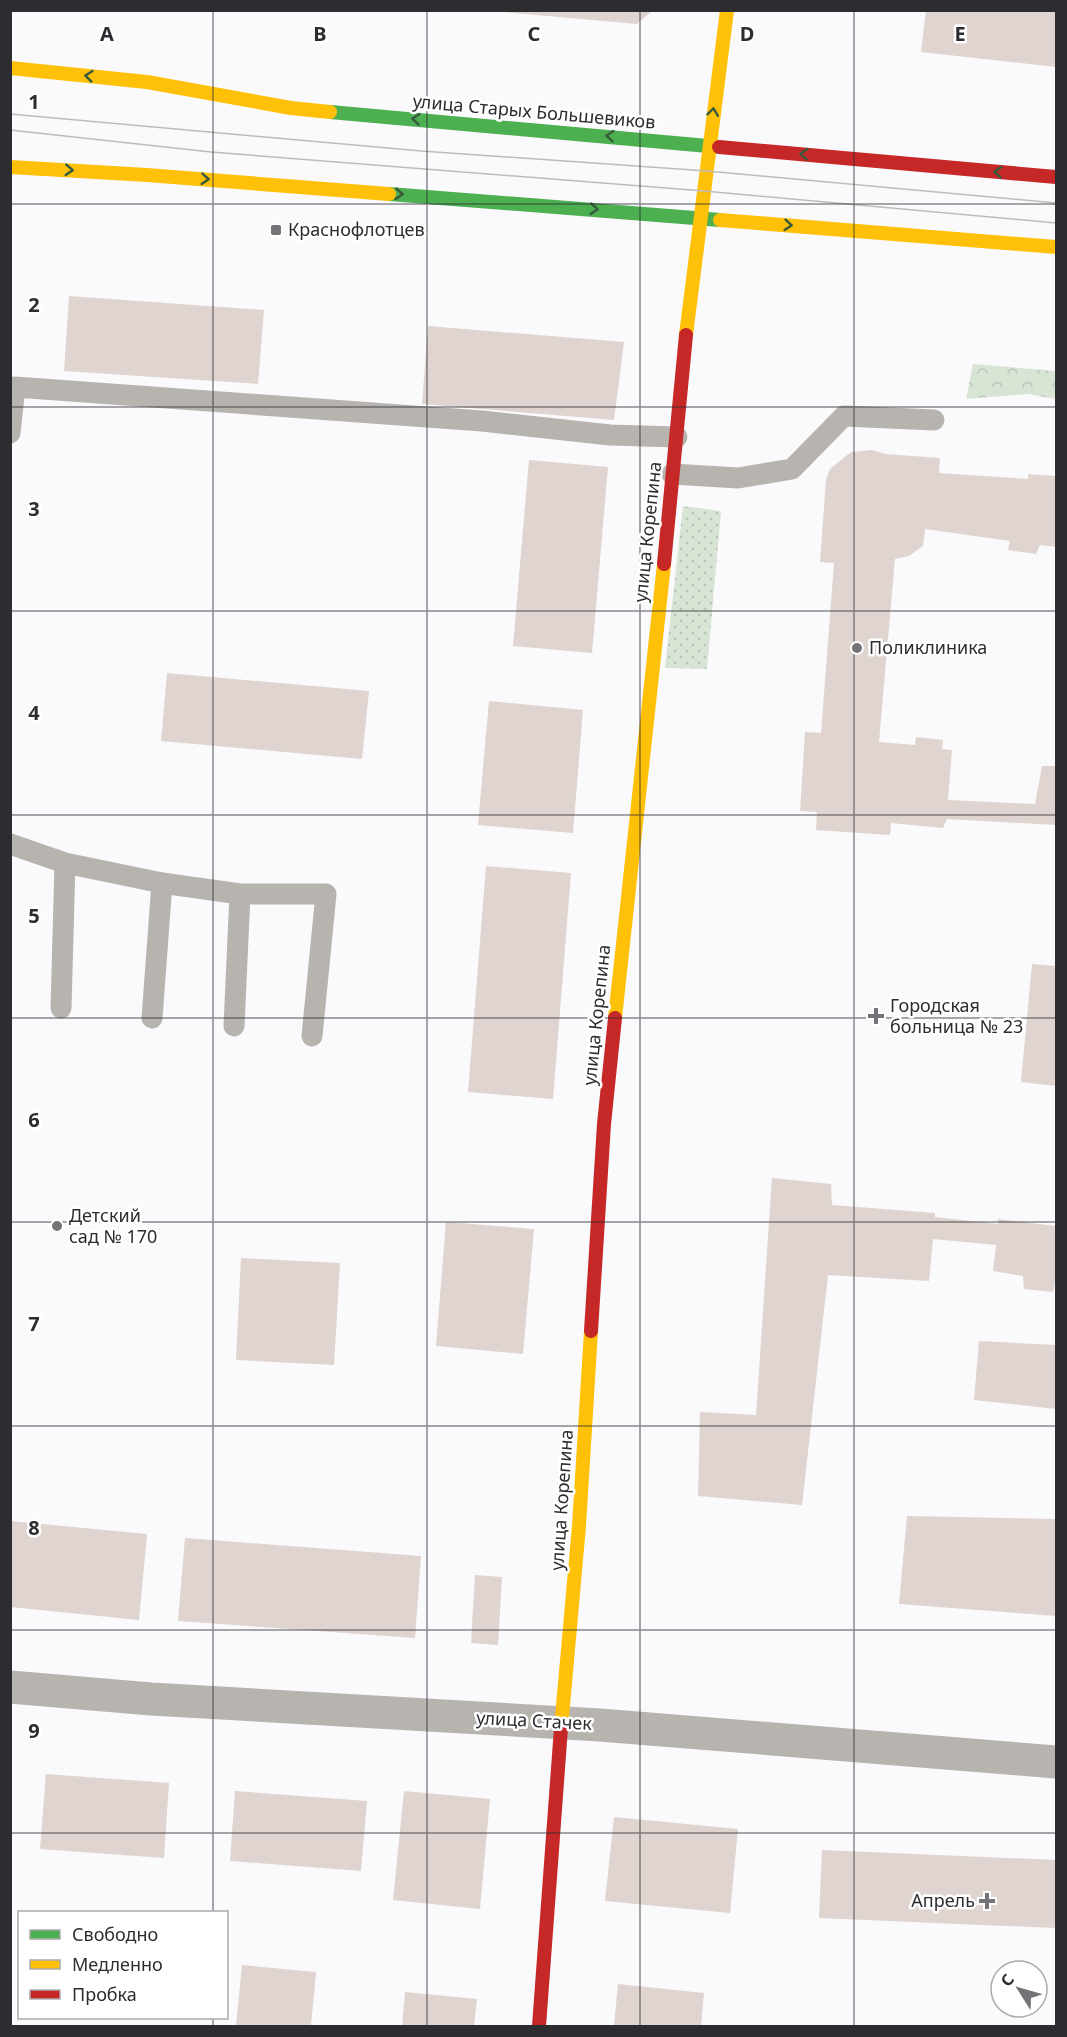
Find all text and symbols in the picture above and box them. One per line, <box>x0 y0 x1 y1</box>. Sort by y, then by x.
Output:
text: A <box>100 20 114 47</box>
text: B <box>313 20 327 47</box>
text: C <box>528 20 541 47</box>
text: D <box>740 20 754 47</box>
text: E <box>954 20 966 47</box>
one-way arrow <box>84 70 94 83</box>
text: 1 <box>28 88 40 115</box>
street label: улица Старых Большевиков <box>412 88 656 134</box>
one-way arrow <box>706 108 719 117</box>
one-way arrow <box>411 113 420 126</box>
one-way arrow <box>605 130 614 143</box>
one-way arrow <box>800 148 809 161</box>
one-way arrow <box>64 164 73 177</box>
one-way arrow <box>994 166 1003 179</box>
one-way arrow <box>201 173 210 186</box>
one-way arrow <box>395 188 404 201</box>
one-way arrow <box>589 202 598 215</box>
place label: Краснофлотцев <box>288 217 425 241</box>
one-way arrow <box>784 218 793 231</box>
marker: Краснофлотцев <box>269 223 283 237</box>
text: 2 <box>28 291 40 318</box>
street label: улица Корепина <box>628 460 666 603</box>
text: 3 <box>28 495 40 522</box>
place label: Поликлиника <box>869 635 987 659</box>
marker: Поликлиника <box>850 641 864 655</box>
text: 4 <box>28 699 40 726</box>
text: 5 <box>28 902 40 929</box>
street label: улица Корепина <box>577 943 615 1086</box>
place label: Городская больница № 23 <box>890 993 1023 1038</box>
marker: Городская больница № 23 <box>867 1007 885 1025</box>
text: 6 <box>28 1106 40 1133</box>
place label: Детский сад № 170 <box>69 1203 157 1248</box>
marker: Детский сад № 170 <box>50 1219 64 1233</box>
text: 7 <box>28 1310 40 1337</box>
street label: улица Корепина <box>544 1429 578 1571</box>
text: 8 <box>28 1514 40 1541</box>
street label: улица Стачек <box>476 1705 593 1735</box>
text: 9 <box>28 1717 40 1744</box>
place label: Апрель <box>911 1888 975 1912</box>
marker: Апрель <box>980 1894 994 1908</box>
legend <box>18 1911 228 2019</box>
text: Свободно <box>72 1922 158 1946</box>
text: Медленно <box>72 1952 163 1976</box>
north arrow <box>989 1959 1049 2019</box>
text: С <box>995 1969 1019 1991</box>
text: Пробка <box>72 1982 137 2006</box>

